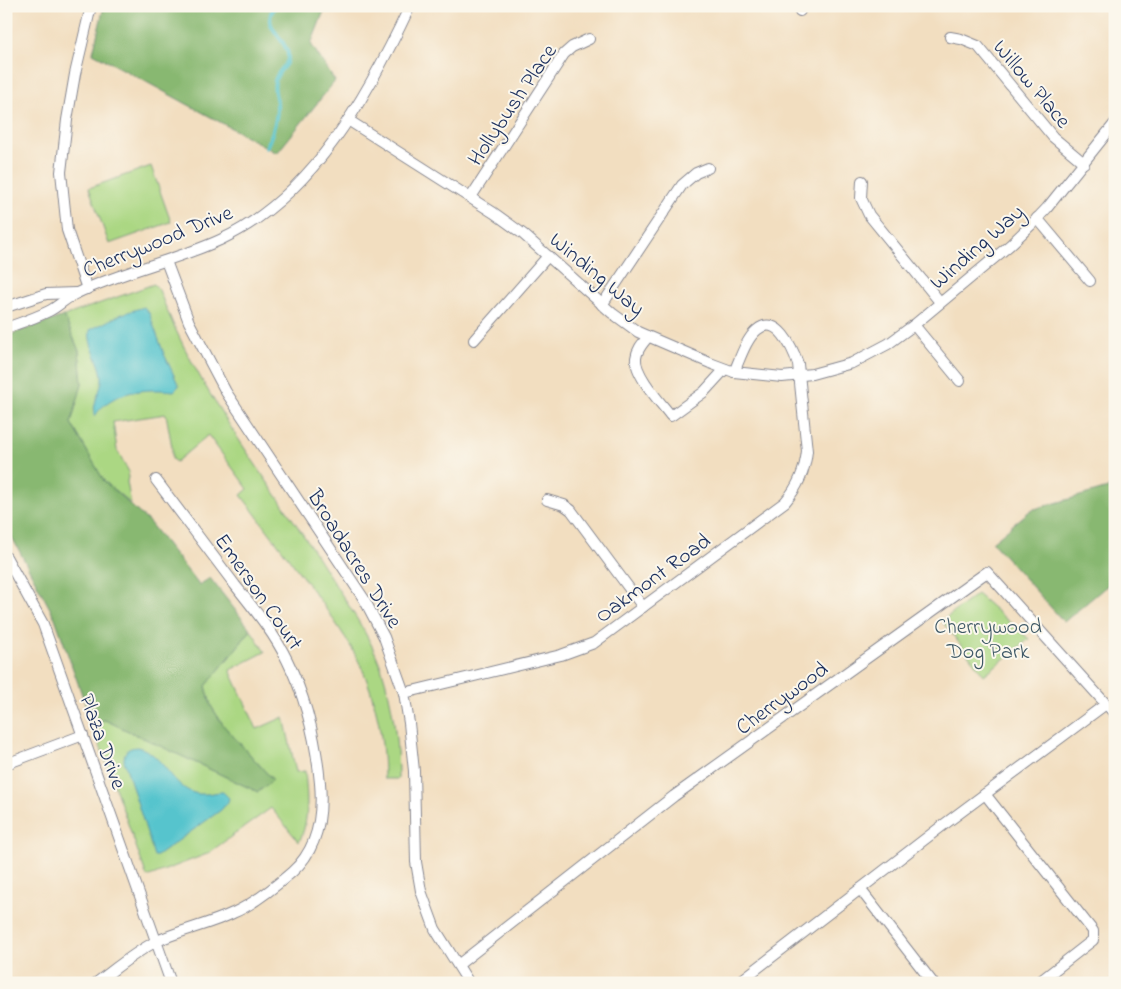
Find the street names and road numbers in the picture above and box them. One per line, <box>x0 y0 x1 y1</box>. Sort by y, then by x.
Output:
street label: Willow Place <box>984 33 1078 136</box>
street label: Hollybush Place <box>461 38 567 174</box>
street label: Cherrywood Drive <box>78 198 238 288</box>
street label: Winding Way <box>923 198 1033 299</box>
street label: Winding Way <box>540 226 651 326</box>
street label: Broadacres Drive <box>297 483 409 635</box>
street label: Oakmont Road <box>589 526 718 632</box>
street label: Emerson Court <box>205 528 310 658</box>
street label: Cherrywood <box>730 655 836 745</box>
street label: Plaza Drive <box>69 690 133 794</box>

